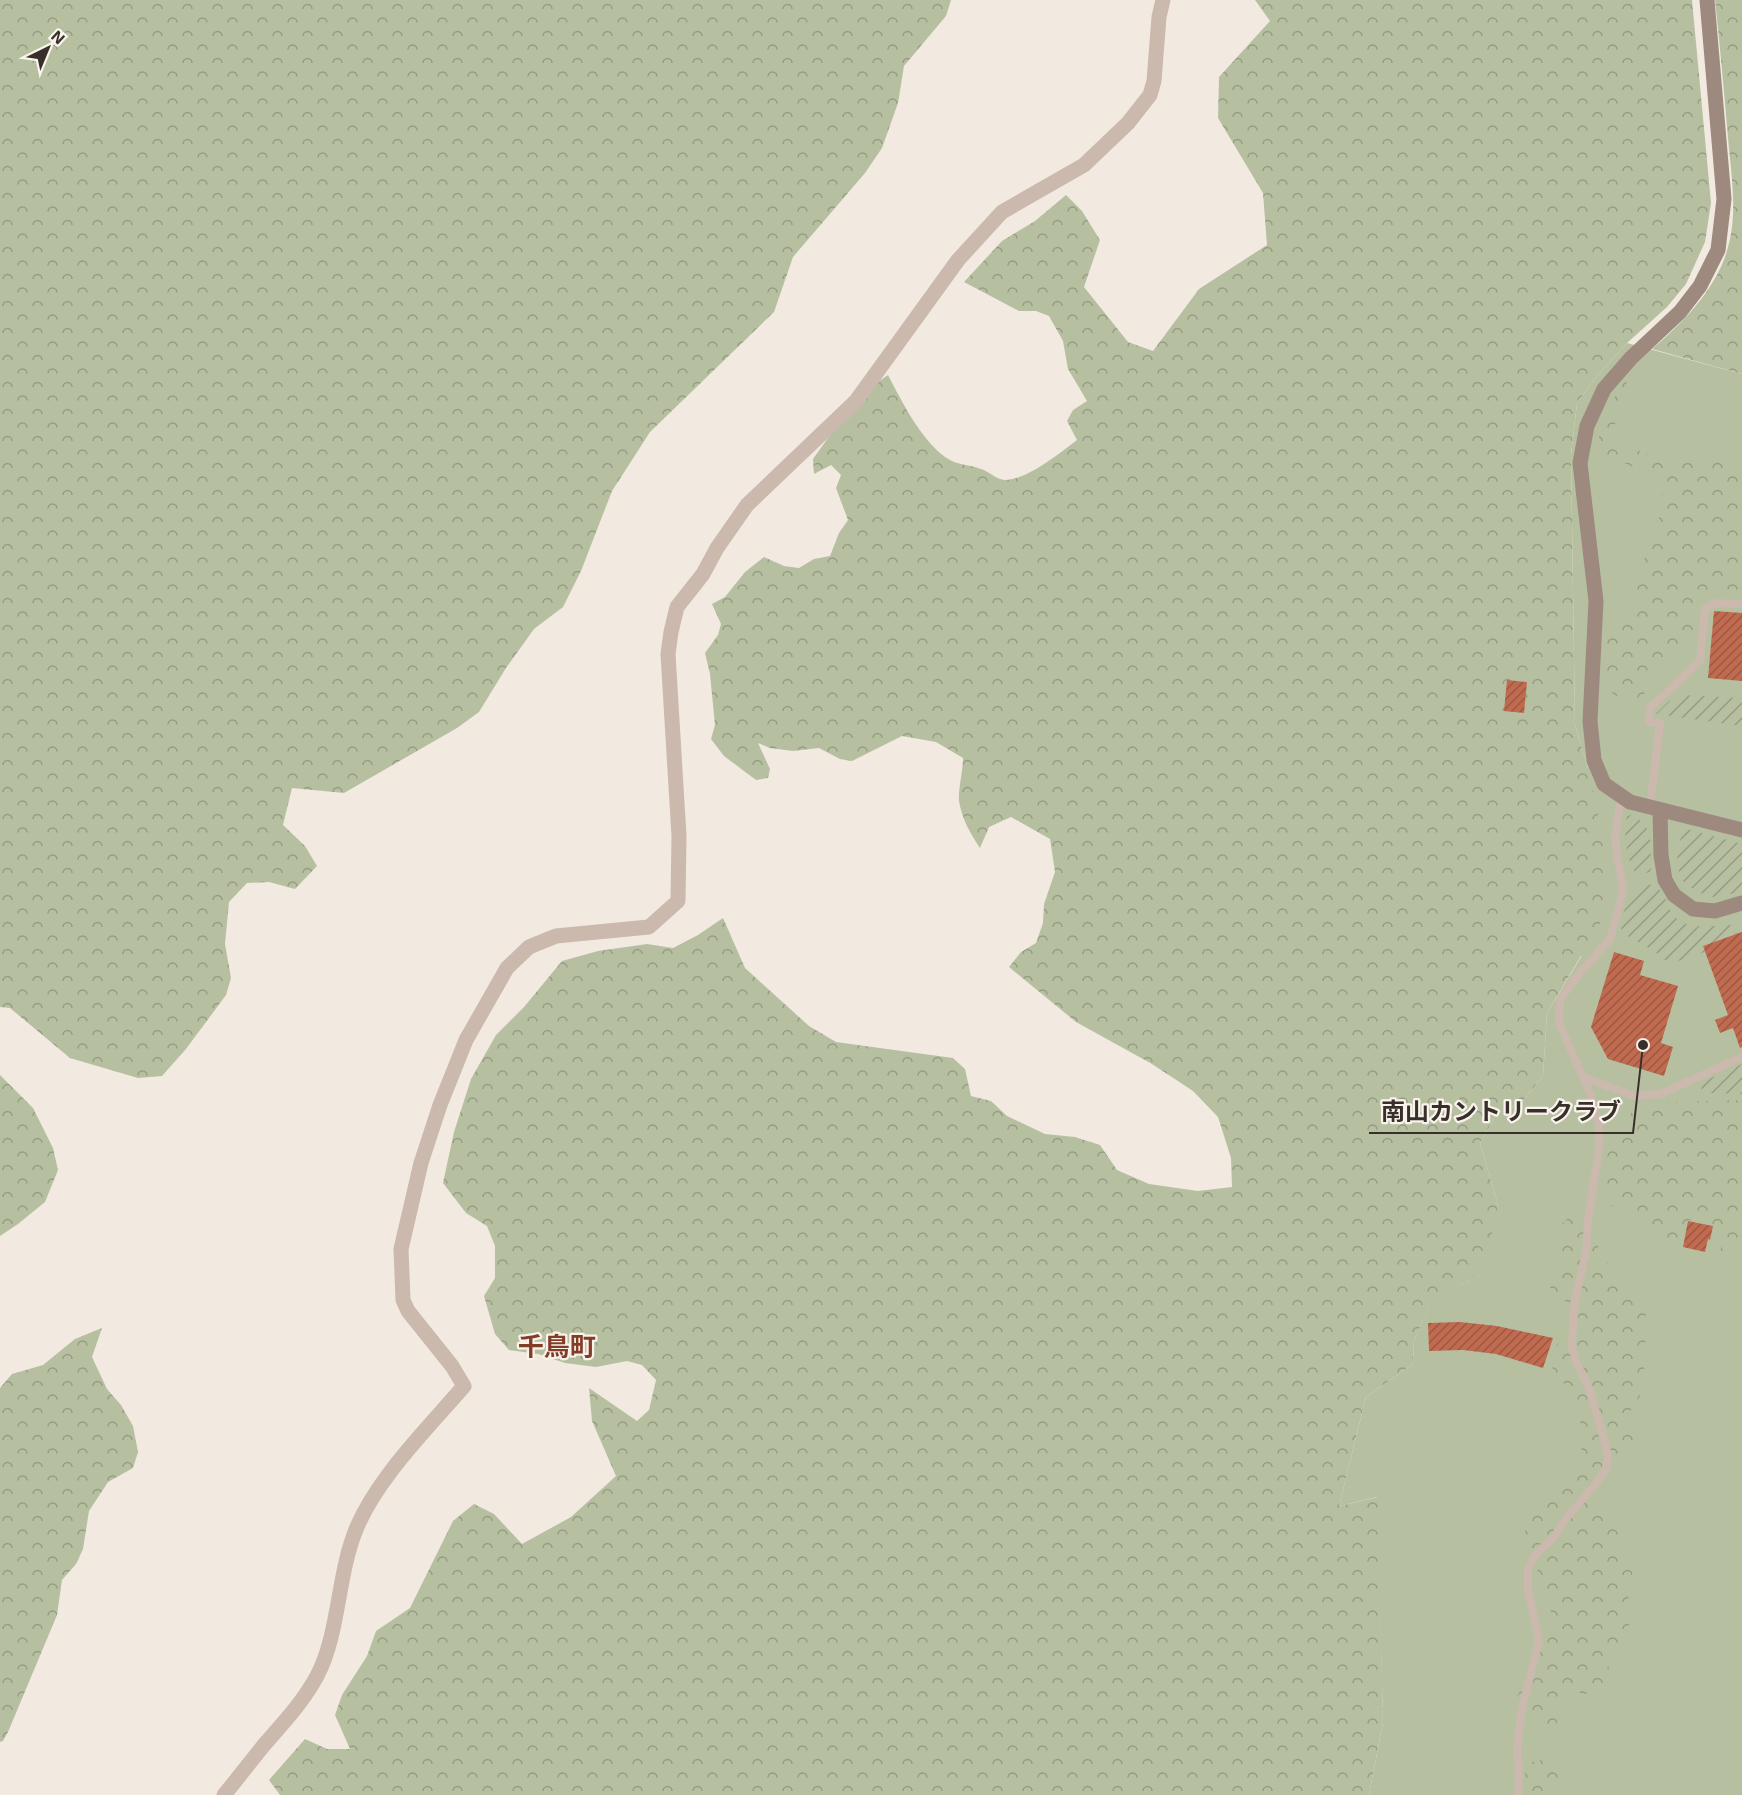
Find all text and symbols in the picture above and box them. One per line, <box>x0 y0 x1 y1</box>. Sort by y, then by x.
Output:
north arrow <box>18 18 78 78</box>
text: N <box>48 26 69 48</box>
callout: 南山カントリークラブ <box>1369 1091 1633 1133</box>
text: 南山カントリークラブ <box>1381 1096 1621 1125</box>
district label: 千鳥町 <box>518 1330 596 1361</box>

